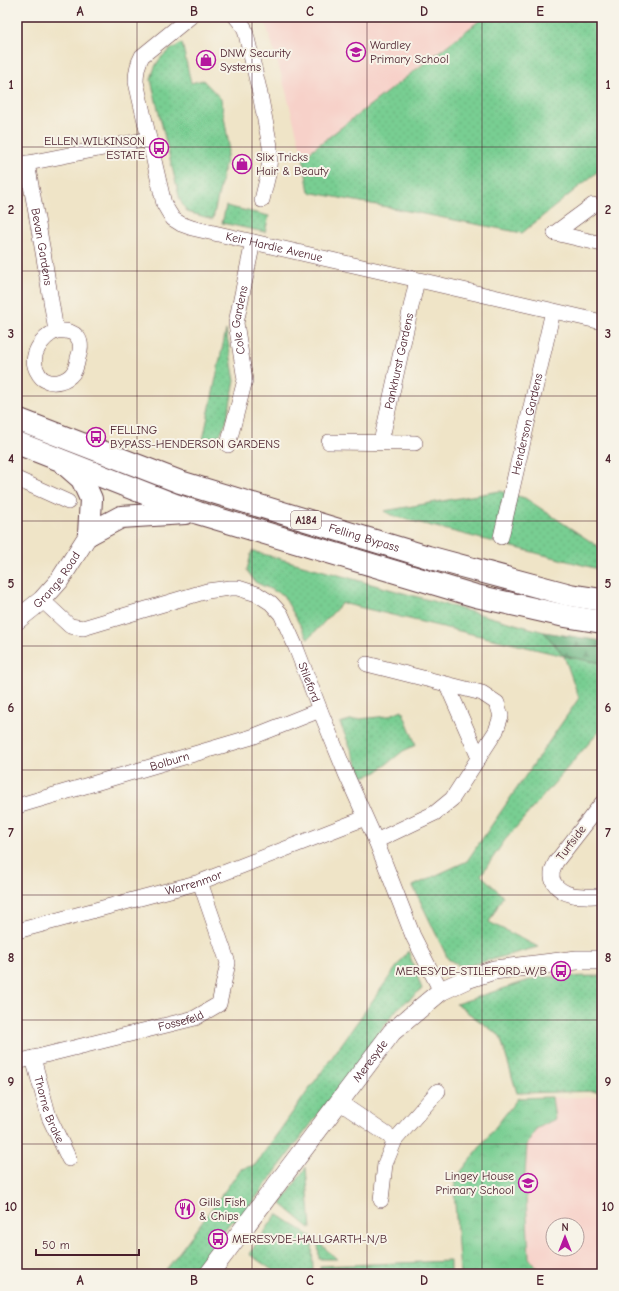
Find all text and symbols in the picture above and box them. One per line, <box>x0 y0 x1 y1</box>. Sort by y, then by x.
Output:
text: A <box>76 4 84 19</box>
text: B <box>190 4 198 19</box>
text: C <box>306 4 314 19</box>
text: D <box>420 4 428 19</box>
text: E <box>536 4 544 19</box>
place label: Wardley Primary School <box>370 38 449 66</box>
school or university icon: Wardley Primary School <box>345 41 367 63</box>
place label: DNW Security Systems <box>220 46 291 74</box>
shop icon: DNW Security Systems <box>195 49 217 71</box>
text: 1 <box>8 77 14 92</box>
text: 1 <box>605 77 611 92</box>
place label: ELLEN WILKINSON ESTATE <box>44 134 145 162</box>
bus stop icon: ELLEN WILKINSON ESTATE <box>148 137 170 159</box>
place label: Slix Tricks Hair & Beauty <box>256 150 329 178</box>
shop icon: Slix Tricks Hair & Beauty <box>231 153 253 175</box>
text: 2 <box>8 202 14 217</box>
text: 2 <box>605 202 611 217</box>
street label: Bevan Gardens <box>28 207 55 286</box>
street label: Keir Hardie Avenue <box>224 229 324 265</box>
street label: Cole Gardens <box>229 284 251 355</box>
street label: Pankhurst Gardens <box>382 312 416 410</box>
text: 3 <box>8 326 14 341</box>
text: 3 <box>605 326 611 341</box>
street label: Henderson Gardens <box>509 372 545 476</box>
place label: FELLING BYPASS-HENDERSON GARDENS <box>110 423 280 451</box>
bus stop icon: FELLING BYPASS-HENDERSON GARDENS <box>85 426 107 448</box>
text: 4 <box>8 451 14 466</box>
text: 4 <box>605 451 611 466</box>
road number: A184 <box>291 511 321 529</box>
street label: Felling Bypass <box>327 520 401 555</box>
street label: Grange Road <box>30 549 83 611</box>
text: 5 <box>8 576 15 591</box>
text: 5 <box>605 576 612 591</box>
street label: Stileford <box>295 660 323 704</box>
text: 6 <box>8 700 15 715</box>
text: 6 <box>605 700 612 715</box>
street label: Bolburn <box>148 749 191 774</box>
street label: Turfside <box>553 823 589 863</box>
text: 7 <box>8 825 14 840</box>
text: 7 <box>605 825 611 840</box>
street label: Warrenmor <box>164 867 224 898</box>
text: 8 <box>8 950 14 965</box>
text: 8 <box>605 950 611 965</box>
bus stop icon: MERESYDE-STILEFORD-W/B <box>550 960 572 982</box>
place label: MERESYDE-STILEFORD-W/B <box>395 964 547 978</box>
street label: Fossefeld <box>157 1007 206 1034</box>
street label: Meresyde <box>350 1037 390 1085</box>
text: 9 <box>8 1074 15 1089</box>
street label: Thorne Brake <box>31 1074 67 1145</box>
text: 9 <box>605 1074 612 1089</box>
place label: Lingey House Primary School <box>435 1169 514 1197</box>
school or university icon: Lingey House Primary School <box>517 1172 539 1194</box>
place label: Gills Fish & Chips <box>199 1195 246 1223</box>
restaurant icon: Gills Fish & Chips <box>174 1198 196 1220</box>
text: 10 <box>5 1199 17 1214</box>
text: 10 <box>602 1199 614 1214</box>
north arrow <box>545 1217 585 1257</box>
text: N <box>561 1221 569 1234</box>
bus stop icon: MERESYDE-HALLGARTH-N/B <box>207 1228 229 1250</box>
scale bar <box>36 1231 139 1257</box>
place label: MERESYDE-HALLGARTH-N/B <box>232 1232 387 1246</box>
text: 50 m <box>42 1238 70 1252</box>
text: A <box>76 1273 84 1288</box>
text: B <box>190 1273 198 1288</box>
text: C <box>306 1273 314 1288</box>
text: D <box>420 1273 428 1288</box>
text: E <box>536 1273 544 1288</box>

